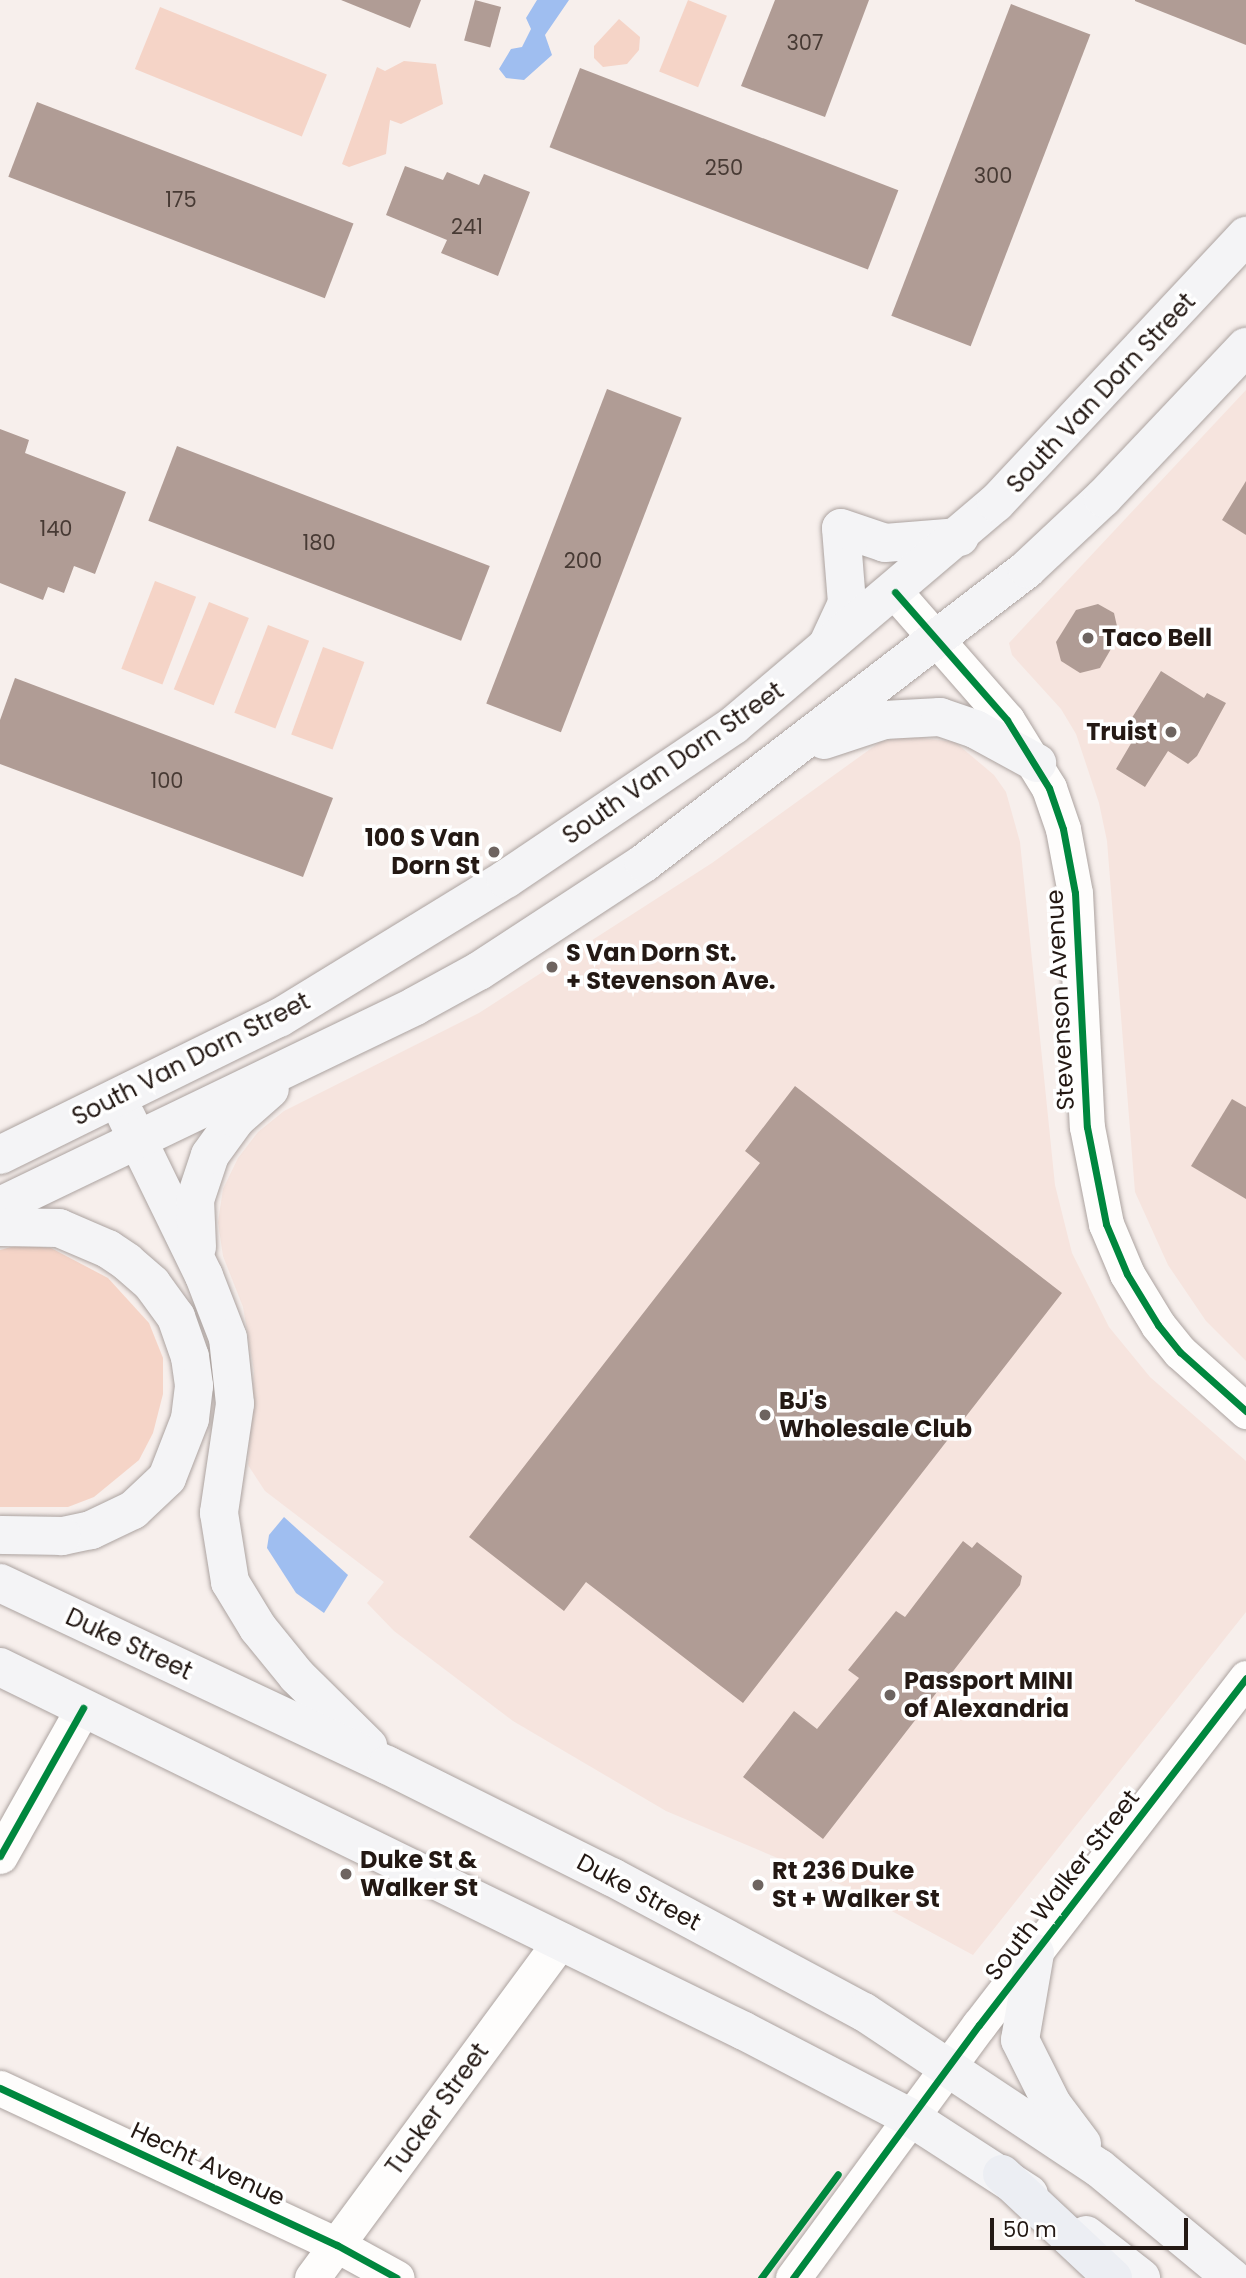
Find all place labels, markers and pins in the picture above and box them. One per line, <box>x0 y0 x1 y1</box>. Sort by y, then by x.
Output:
place label: Taco Bell <box>1102 624 1212 652</box>
marker: Taco Bell <box>1080 630 1096 646</box>
place label: Truist <box>1086 718 1157 746</box>
marker: Truist <box>1163 724 1179 740</box>
place label: 100 S Van Dorn St <box>365 824 480 880</box>
marker: 100 S Van Dorn St <box>486 844 502 860</box>
place label: S Van Dorn St. + Stevenson Ave. <box>566 939 776 995</box>
marker: S Van Dorn St. + Stevenson Ave. <box>544 959 560 975</box>
place label: BJ's Wholesale Club <box>779 1387 972 1443</box>
marker: BJ's Wholesale Club <box>757 1407 773 1423</box>
place label: Passport MINI of Alexandria <box>904 1667 1073 1723</box>
marker: Passport MINI of Alexandria <box>882 1687 898 1703</box>
place label: Duke St & Walker St <box>360 1846 478 1902</box>
place label: Rt 236 Duke St + Walker St <box>772 1857 940 1913</box>
marker: Duke St & Walker St <box>338 1866 354 1882</box>
marker: Rt 236 Duke St + Walker St <box>750 1877 766 1893</box>

